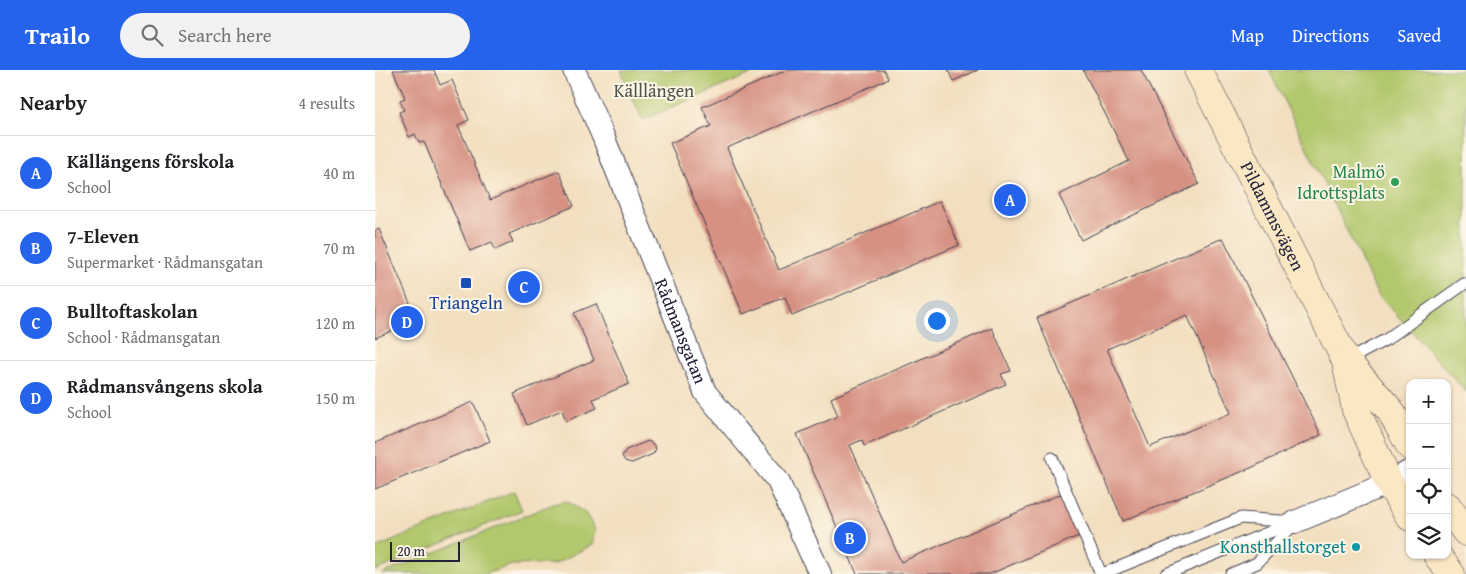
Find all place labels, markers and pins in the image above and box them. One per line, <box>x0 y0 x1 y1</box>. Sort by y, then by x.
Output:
place label: Malmö Idrottsplats <box>1297 158 1385 206</box>
marker: Malmö Idrottsplats <box>1389 176 1401 188</box>
pin: A <box>994 181 1026 219</box>
pin: C <box>508 268 540 306</box>
marker: Triangeln <box>459 276 473 290</box>
place label: Triangeln <box>429 289 503 316</box>
pin: D <box>391 303 423 341</box>
pin: B <box>834 519 866 557</box>
place label: Konsthallstorget <box>1220 533 1347 560</box>
marker: Konsthallstorget <box>1350 541 1362 553</box>

